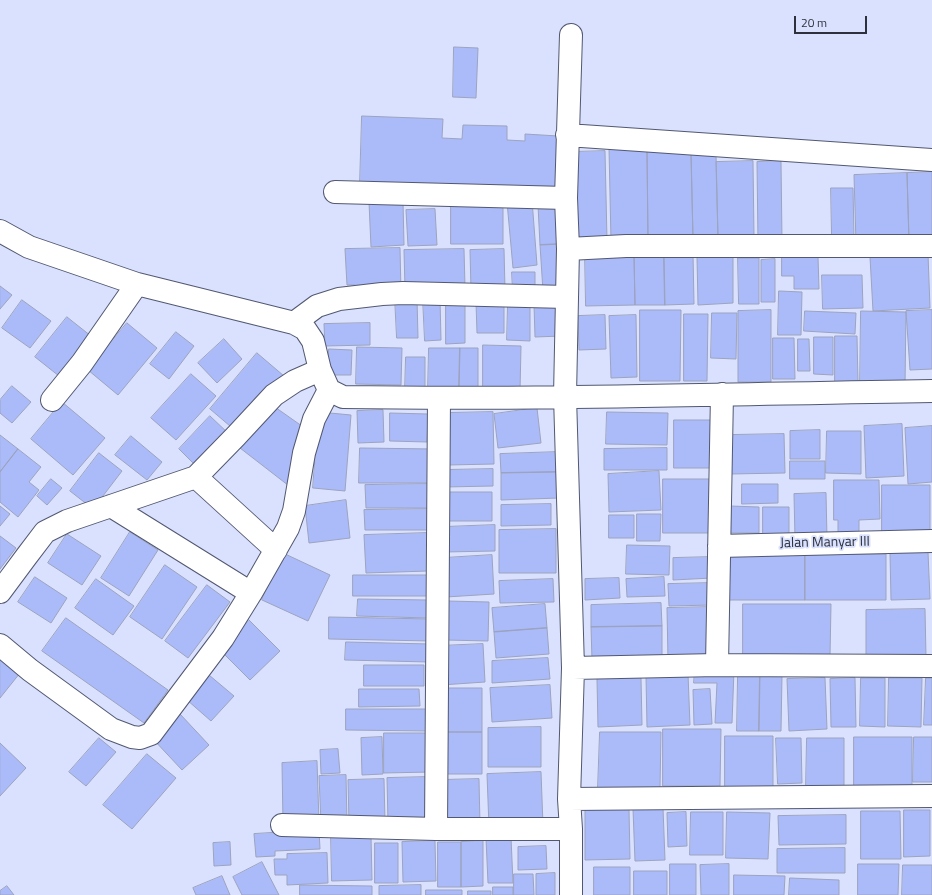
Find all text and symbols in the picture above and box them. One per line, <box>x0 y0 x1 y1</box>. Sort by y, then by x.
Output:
scale bar <box>796 8 869 34</box>
text: 20 m <box>801 13 827 32</box>
street label: Jalan Manyar III <box>780 534 870 552</box>

